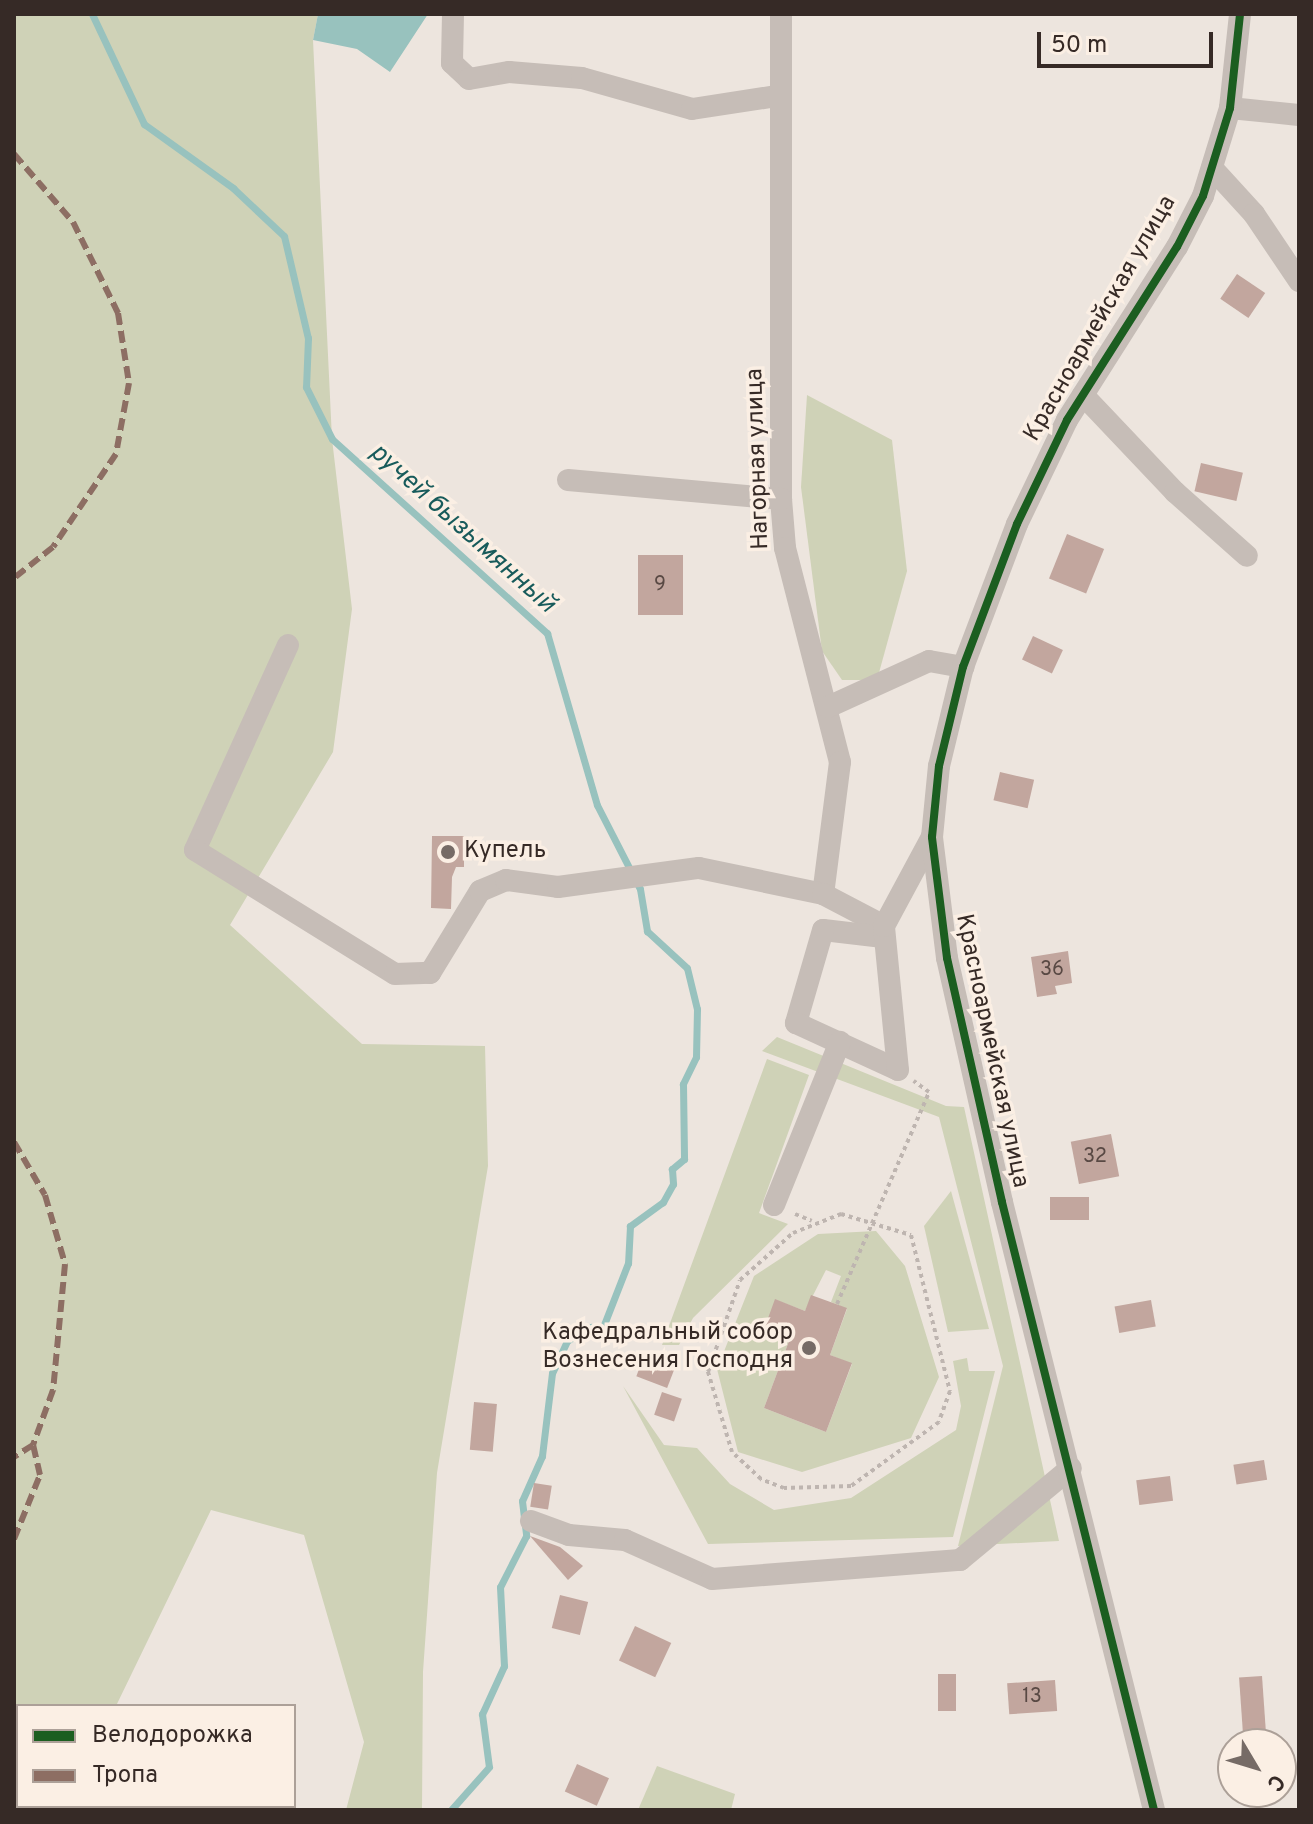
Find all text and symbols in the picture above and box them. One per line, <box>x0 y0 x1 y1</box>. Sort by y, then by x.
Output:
scale bar <box>1041 16 1217 66</box>
text: 50 m <box>1051 31 1107 61</box>
street label: Красноармейская улица <box>1019 191 1183 447</box>
street label: Нагорная улица <box>741 368 777 550</box>
water label: ручей бызымянный <box>363 437 561 621</box>
house number: 9 <box>654 573 666 597</box>
place label: Купель <box>464 838 546 866</box>
marker: Купель <box>439 843 457 861</box>
street label: Красноармейская улица <box>948 912 1034 1190</box>
house number: 36 <box>1040 958 1064 982</box>
house number: 32 <box>1083 1145 1107 1169</box>
place label: Кафедральный собор Вознесения Господня <box>542 1320 793 1376</box>
marker: Кафедральный собор Вознесения Господня <box>800 1339 818 1357</box>
house number: 13 <box>1022 1685 1042 1709</box>
legend <box>16 1704 296 1808</box>
text: Велодорожка <box>92 1721 253 1751</box>
north arrow <box>1217 1728 1297 1808</box>
text: Тропа <box>92 1761 158 1791</box>
text: С <box>1260 1768 1290 1796</box>

